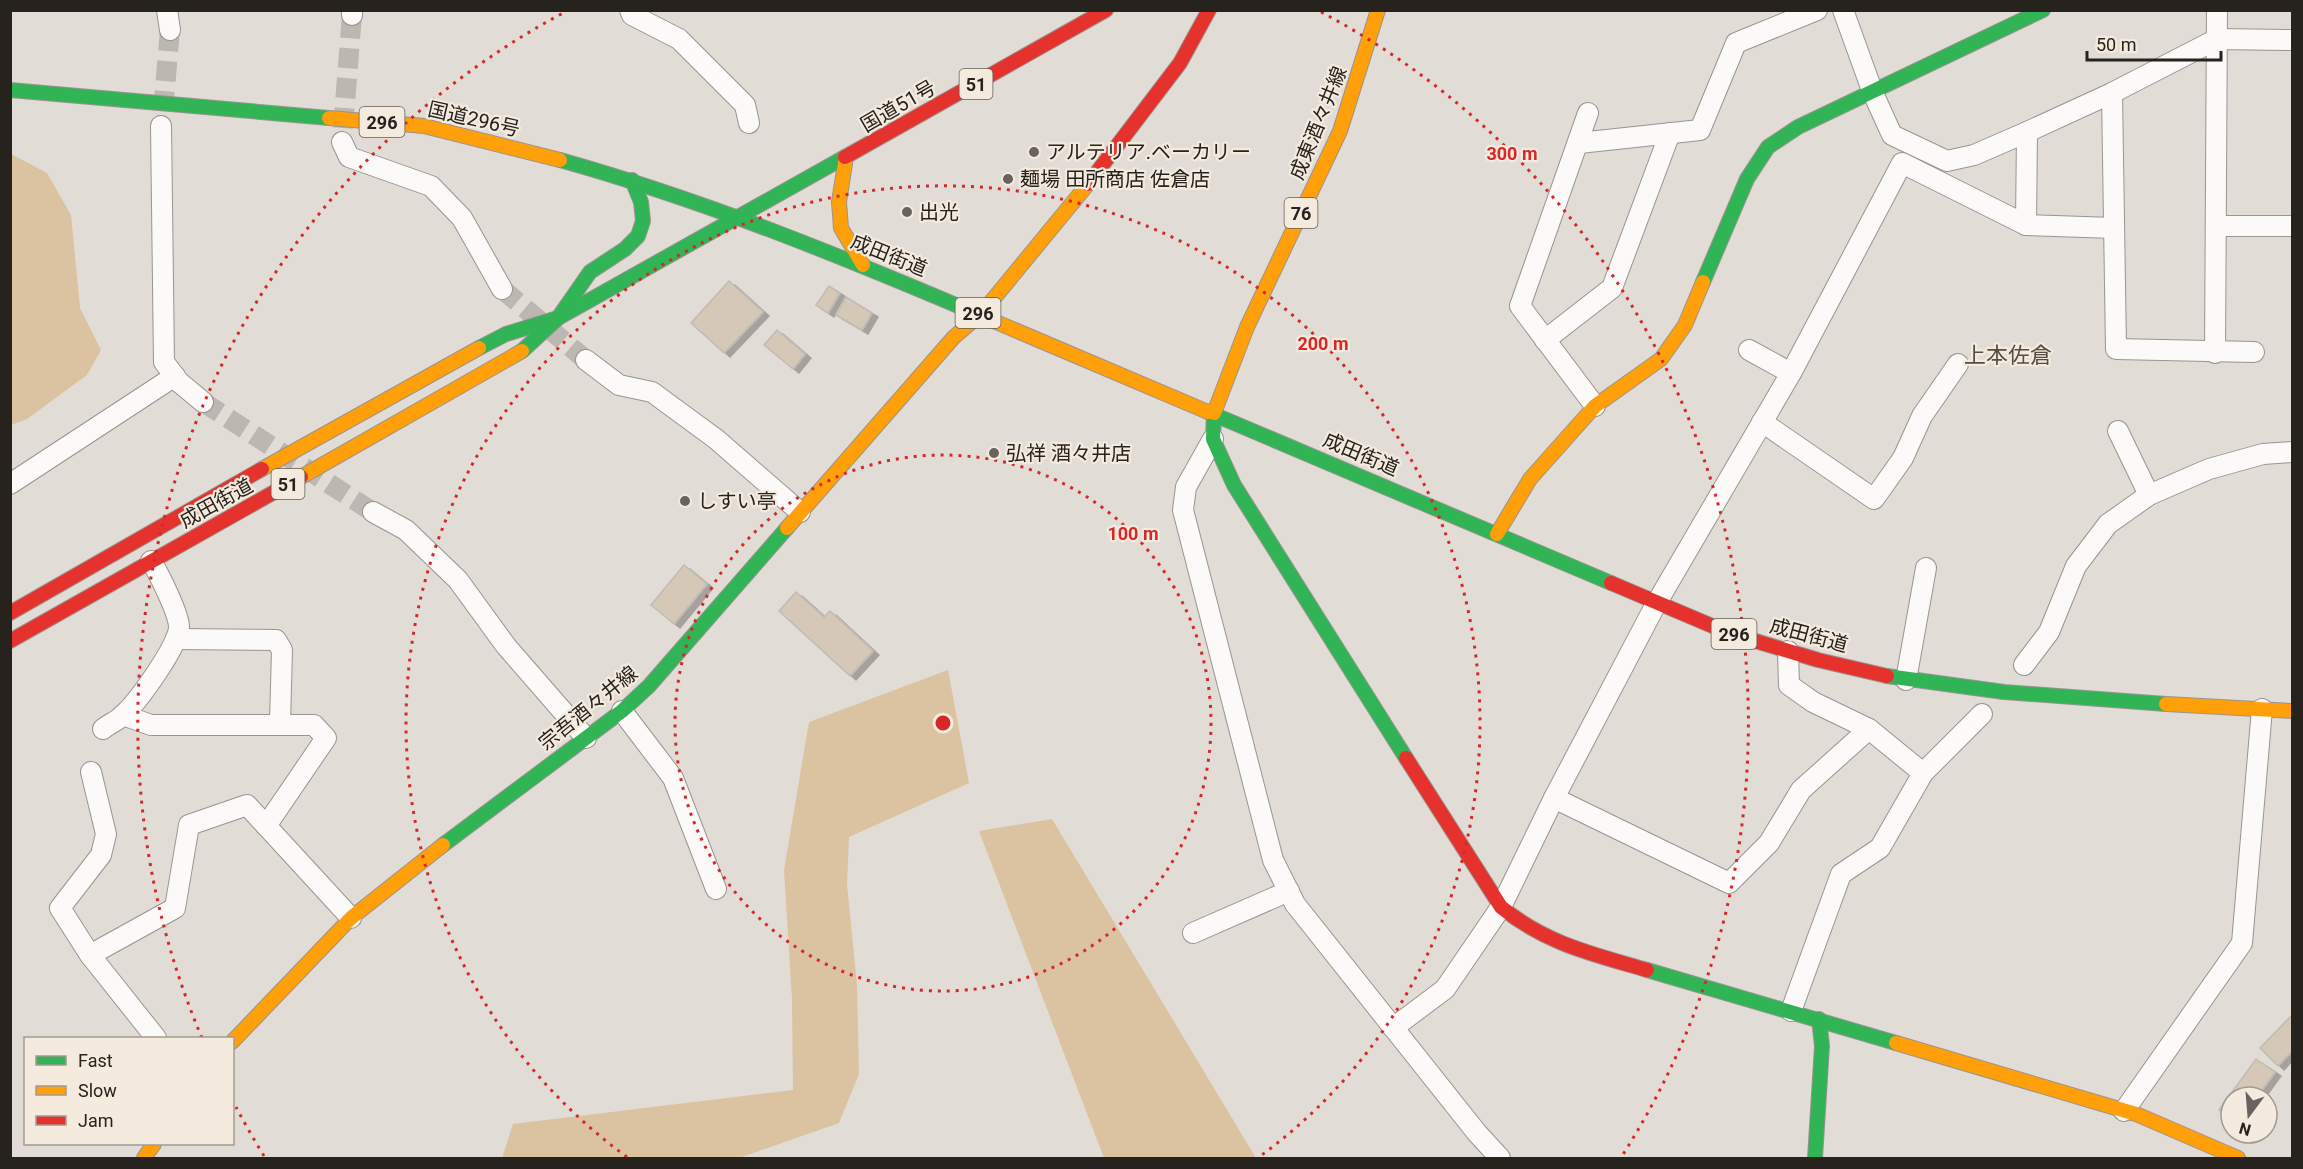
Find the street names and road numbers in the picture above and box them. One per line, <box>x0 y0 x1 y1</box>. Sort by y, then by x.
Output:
street label: 成東酒々井線 <box>1284 63 1352 183</box>
road number: 51 <box>960 69 992 99</box>
street label: 国道51号 <box>856 75 940 137</box>
street label: 国道296号 <box>426 97 522 141</box>
road number: 296 <box>360 107 404 137</box>
road number: 76 <box>1284 198 1318 228</box>
street label: 成田街道 <box>847 229 931 281</box>
road number: 296 <box>956 298 1000 328</box>
street label: 成田街道 <box>1319 427 1403 481</box>
road number: 51 <box>272 469 304 499</box>
street label: 成田街道 <box>175 473 257 533</box>
street label: 成田街道 <box>1767 613 1851 657</box>
road number: 296 <box>1712 619 1756 649</box>
street label: 宗吾酒々井線 <box>534 661 642 755</box>

